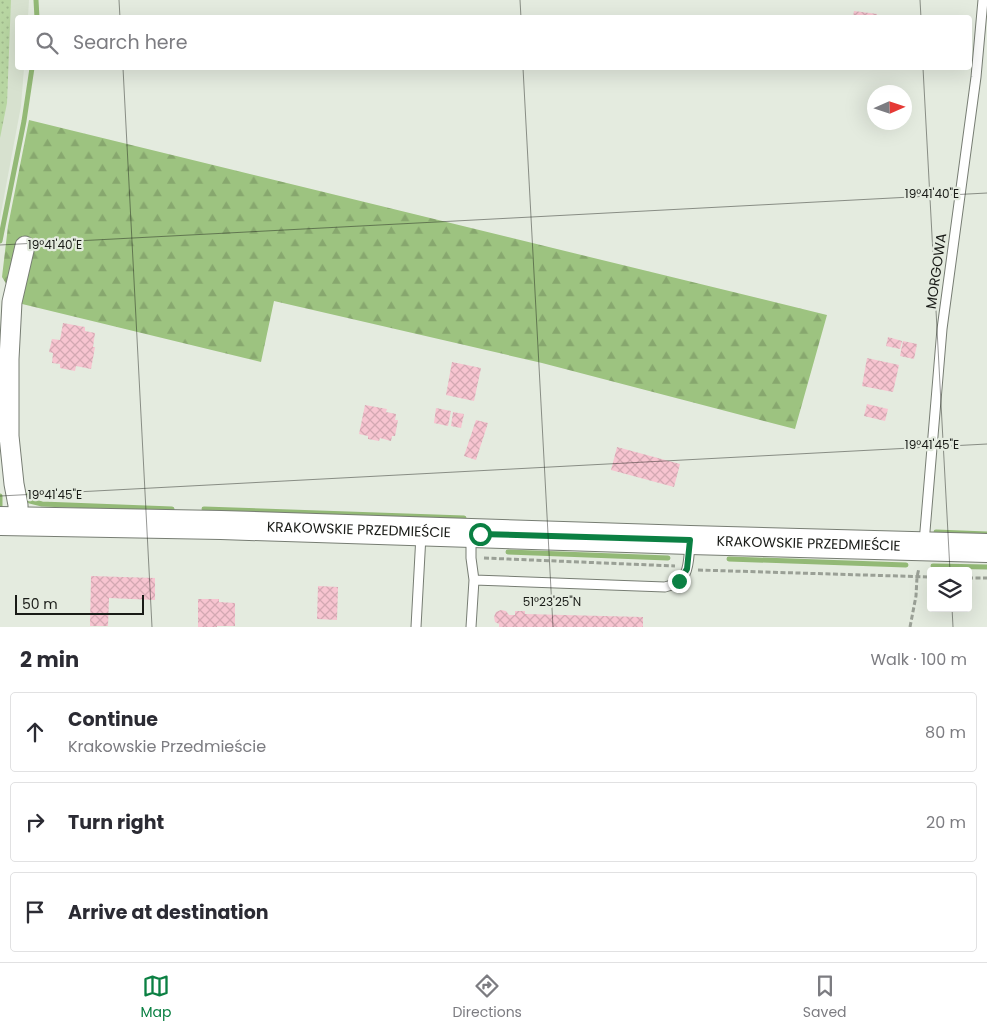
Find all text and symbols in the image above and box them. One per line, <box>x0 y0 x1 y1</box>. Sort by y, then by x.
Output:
search box <box>15 15 972 70</box>
icon: search <box>33 29 61 57</box>
text: Search here <box>73 29 187 56</box>
north arrow <box>867 85 912 130</box>
text: 19°41'40"E <box>905 185 959 202</box>
street label: MORGOWA <box>921 232 951 310</box>
text: 19°41'40"E <box>28 236 82 253</box>
text: 19°41'45"E <box>905 436 959 453</box>
text: 19°41'45"E <box>28 486 82 503</box>
street label: KRAKOWSKIE PRZEDMIEŚCIE <box>267 516 451 542</box>
route start <box>469 523 492 546</box>
street label: KRAKOWSKIE PRZEDMIEŚCIE <box>716 531 901 556</box>
map controls <box>927 567 972 612</box>
button: layers <box>927 567 972 612</box>
route end <box>668 570 691 593</box>
scale bar <box>15 592 144 615</box>
text: 51°23'25"N <box>523 593 581 610</box>
text: 50 m <box>22 594 58 614</box>
text: 2 min <box>20 645 79 674</box>
text: Walk · 100 m <box>870 648 967 671</box>
text: Continue <box>68 706 158 733</box>
icon: ahead <box>21 718 49 746</box>
text: 80 m <box>925 721 966 744</box>
text: Krakowskie Przedmieście <box>68 735 266 758</box>
icon: right <box>21 808 49 836</box>
text: Turn right <box>68 809 164 836</box>
text: 20 m <box>926 811 966 834</box>
icon: arrive <box>21 898 49 926</box>
text: Arrive at destination <box>68 899 269 926</box>
tab: Map <box>140 972 171 1023</box>
tab: Directions <box>452 972 522 1023</box>
tab: Saved <box>803 972 847 1023</box>

